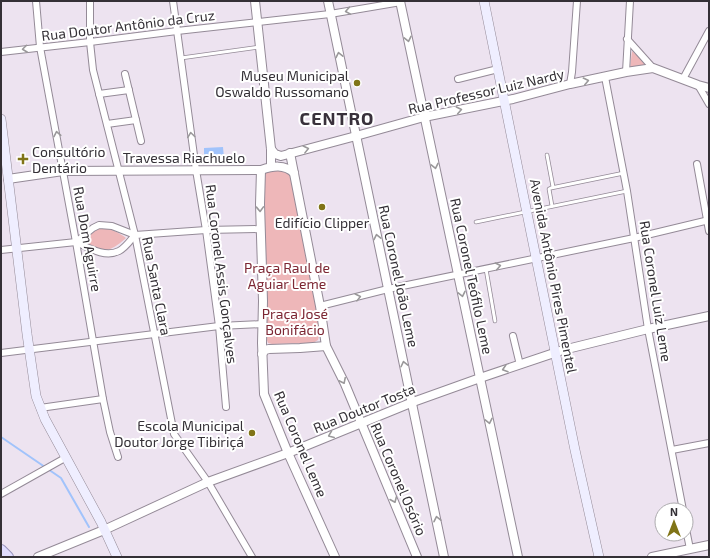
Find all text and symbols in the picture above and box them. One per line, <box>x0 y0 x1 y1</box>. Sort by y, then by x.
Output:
street label: Rua Doutor Antônio da Cruz <box>40 6 216 44</box>
one-way arrow <box>345 6 351 14</box>
one-way arrow <box>404 36 412 42</box>
one-way arrow <box>22 44 28 53</box>
one-way arrow <box>335 52 343 58</box>
street label: Rua Professor Luiz Nardy <box>406 65 566 117</box>
place label: Museu Municipal Oswaldo Russomano <box>215 67 350 100</box>
one-way arrow <box>582 77 589 85</box>
marker: Museu Municipal Oswaldo Russomano <box>352 78 362 88</box>
district label: CENTRO <box>300 107 374 129</box>
one-way arrow <box>456 107 462 115</box>
one-way arrow <box>53 131 61 138</box>
one-way arrow <box>187 132 196 138</box>
place label: Consultório Dentário <box>32 143 106 176</box>
one-way arrow <box>303 145 309 153</box>
street label: Travessa Riachuelo <box>123 149 245 166</box>
marker: Consultório Dentário <box>17 153 29 165</box>
one-way arrow <box>430 163 439 170</box>
street label: Avenida Antônio Pires Pimentel <box>527 177 581 376</box>
street label: Rua Coronel Assis Gonçalves <box>202 183 241 365</box>
street label: Rua Dom Aguirre <box>70 185 106 293</box>
street label: Rua Coronel Teófilo Leme <box>447 196 497 356</box>
marker: Edifício Clipper <box>317 202 327 212</box>
street label: Rua Coronel João Leme <box>376 203 422 349</box>
one-way arrow <box>256 206 264 212</box>
place label: Edifício Clipper <box>275 214 370 231</box>
street label: Rua Coronel Luiz Leme <box>636 219 676 363</box>
one-way arrow <box>373 234 382 240</box>
street label: Rua Santa Clara <box>139 235 175 337</box>
park label: Praça Raul de Aguiar Leme <box>244 259 330 292</box>
one-way arrow <box>495 263 502 271</box>
one-way arrow <box>457 290 465 297</box>
one-way arrow <box>354 293 361 302</box>
park label: Praça José Bonifácio <box>262 305 328 338</box>
one-way arrow <box>401 361 409 367</box>
one-way arrow <box>502 365 509 373</box>
one-way arrow <box>338 376 346 384</box>
street label: Rua Doutor Tosta <box>310 380 418 436</box>
street label: Rua Coronel Leme <box>271 388 331 500</box>
place label: Escola Municipal Doutor Jorge Tibiriçá <box>114 417 245 451</box>
one-way arrow <box>484 418 493 424</box>
street label: Rua Coronel Osório <box>368 420 430 538</box>
marker: Escola Municipal Doutor Jorge Tibiriçá <box>247 428 257 438</box>
one-way arrow <box>328 430 336 438</box>
one-way arrow <box>389 497 397 504</box>
north arrow <box>654 502 694 542</box>
text: N <box>670 505 678 518</box>
one-way arrow <box>433 516 441 522</box>

